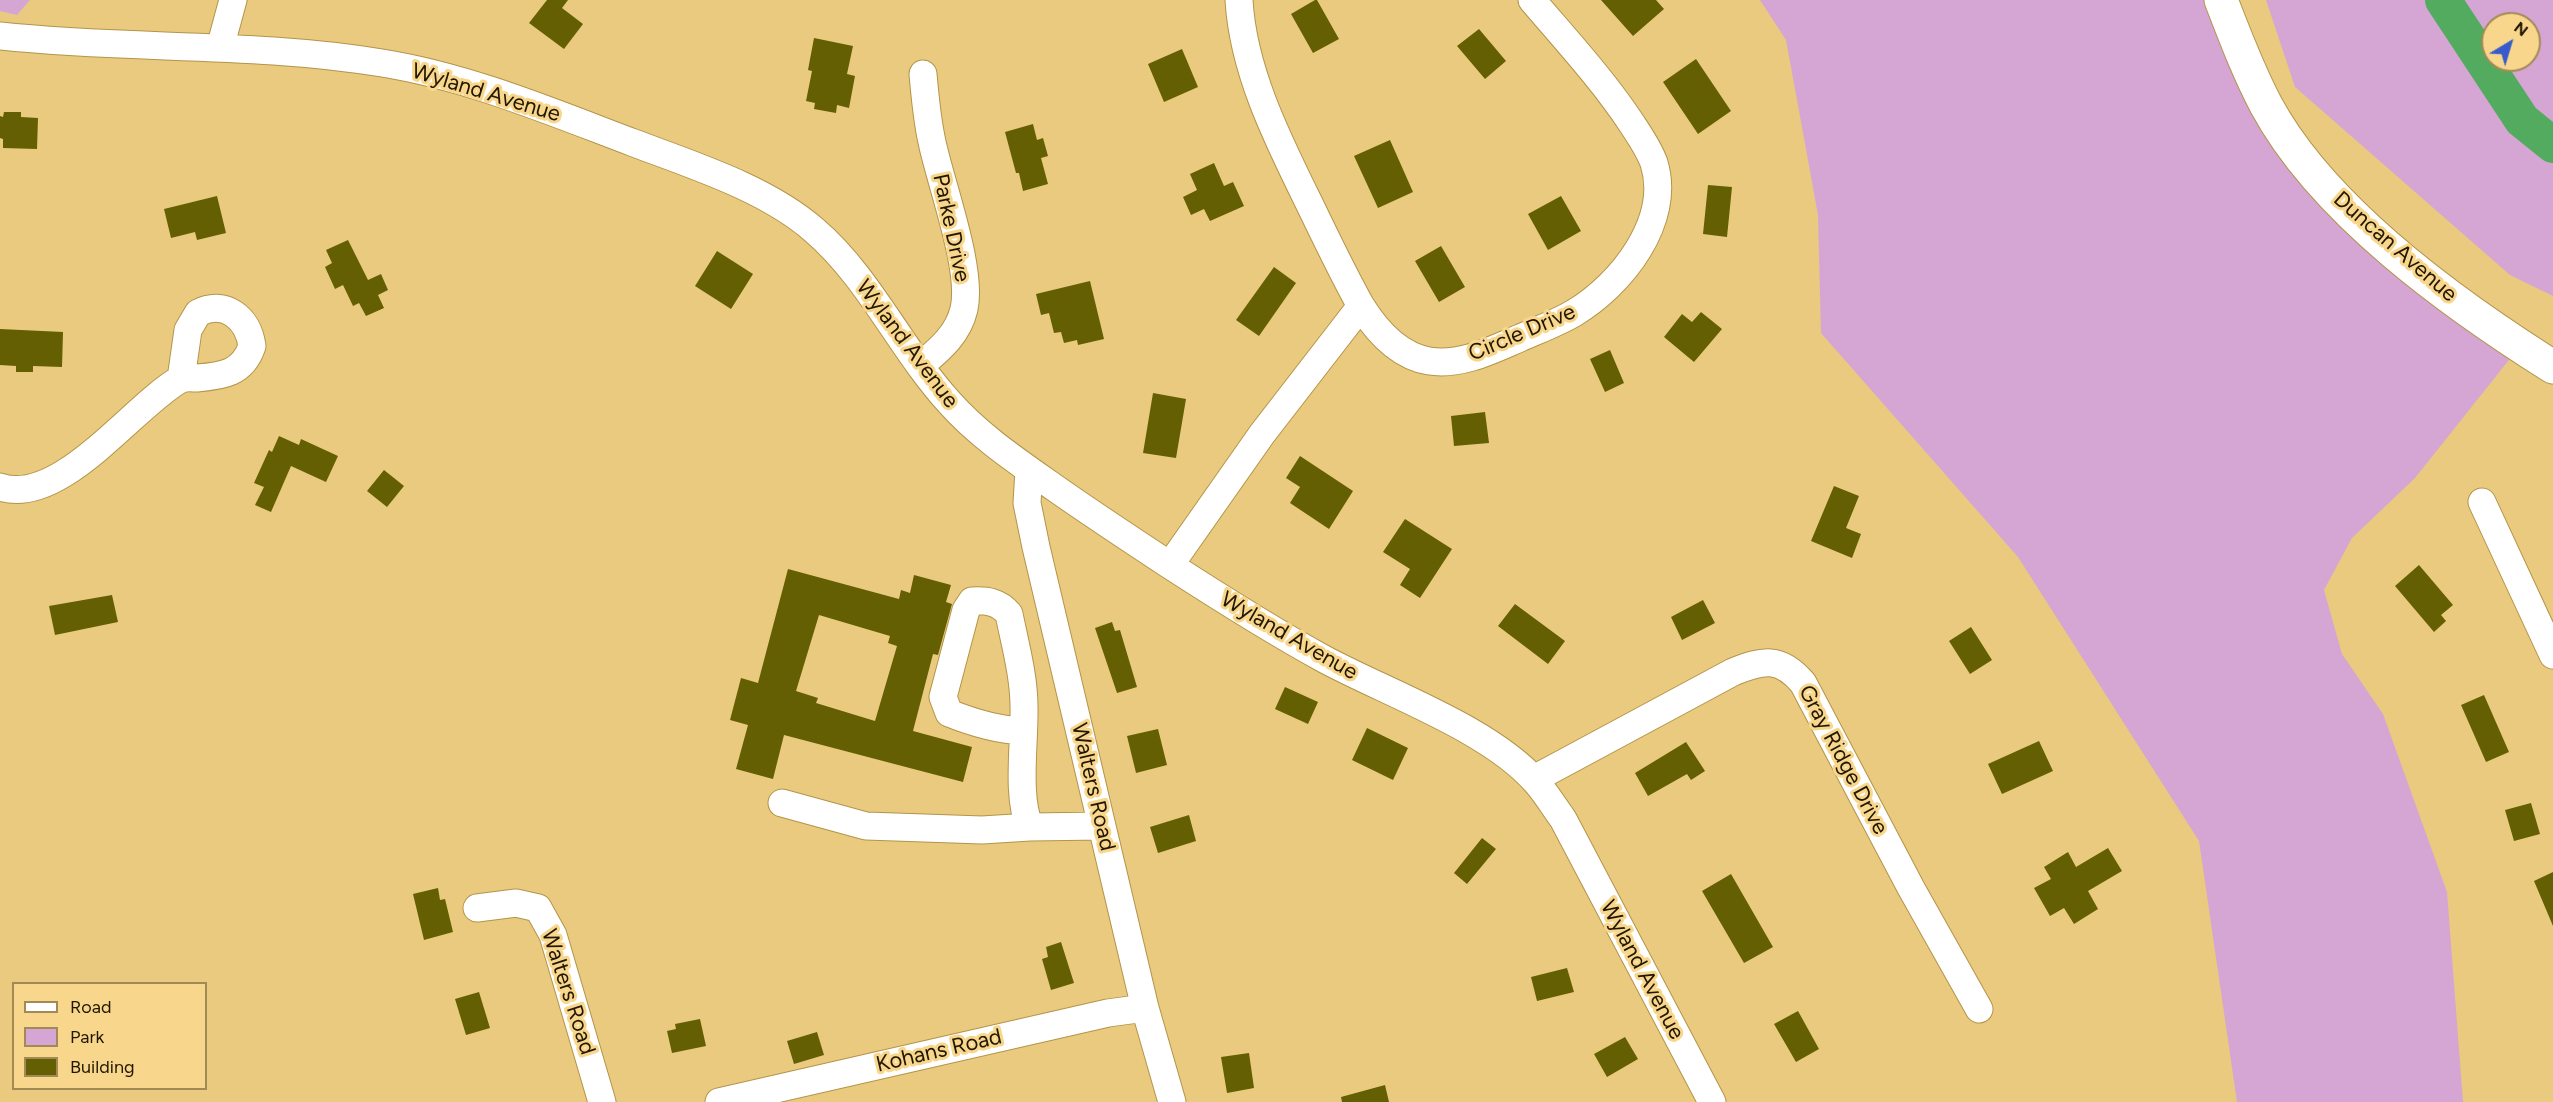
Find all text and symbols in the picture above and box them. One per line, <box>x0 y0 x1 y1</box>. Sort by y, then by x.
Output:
north arrow <box>2481 12 2541 72</box>
text: N <box>2510 18 2532 40</box>
street label: Wyland Avenue <box>409 58 563 128</box>
street label: Parke Drive <box>927 171 975 285</box>
street label: Duncan Avenue <box>2328 186 2462 308</box>
street label: Wyland Avenue <box>850 275 964 413</box>
street label: Circle Drive <box>1465 299 1579 367</box>
street label: Wyland Avenue <box>1216 586 1362 686</box>
street label: Gray Ridge Drive <box>1793 681 1893 839</box>
street label: Walters Road <box>1065 721 1121 853</box>
street label: Wyland Avenue <box>1594 896 1690 1044</box>
street label: Walters Road <box>535 926 601 1058</box>
legend <box>12 982 207 1090</box>
text: Road <box>70 996 111 1018</box>
street label: Kohans Road <box>874 1024 1004 1078</box>
text: Park <box>70 1026 104 1048</box>
text: Building <box>70 1056 135 1078</box>

